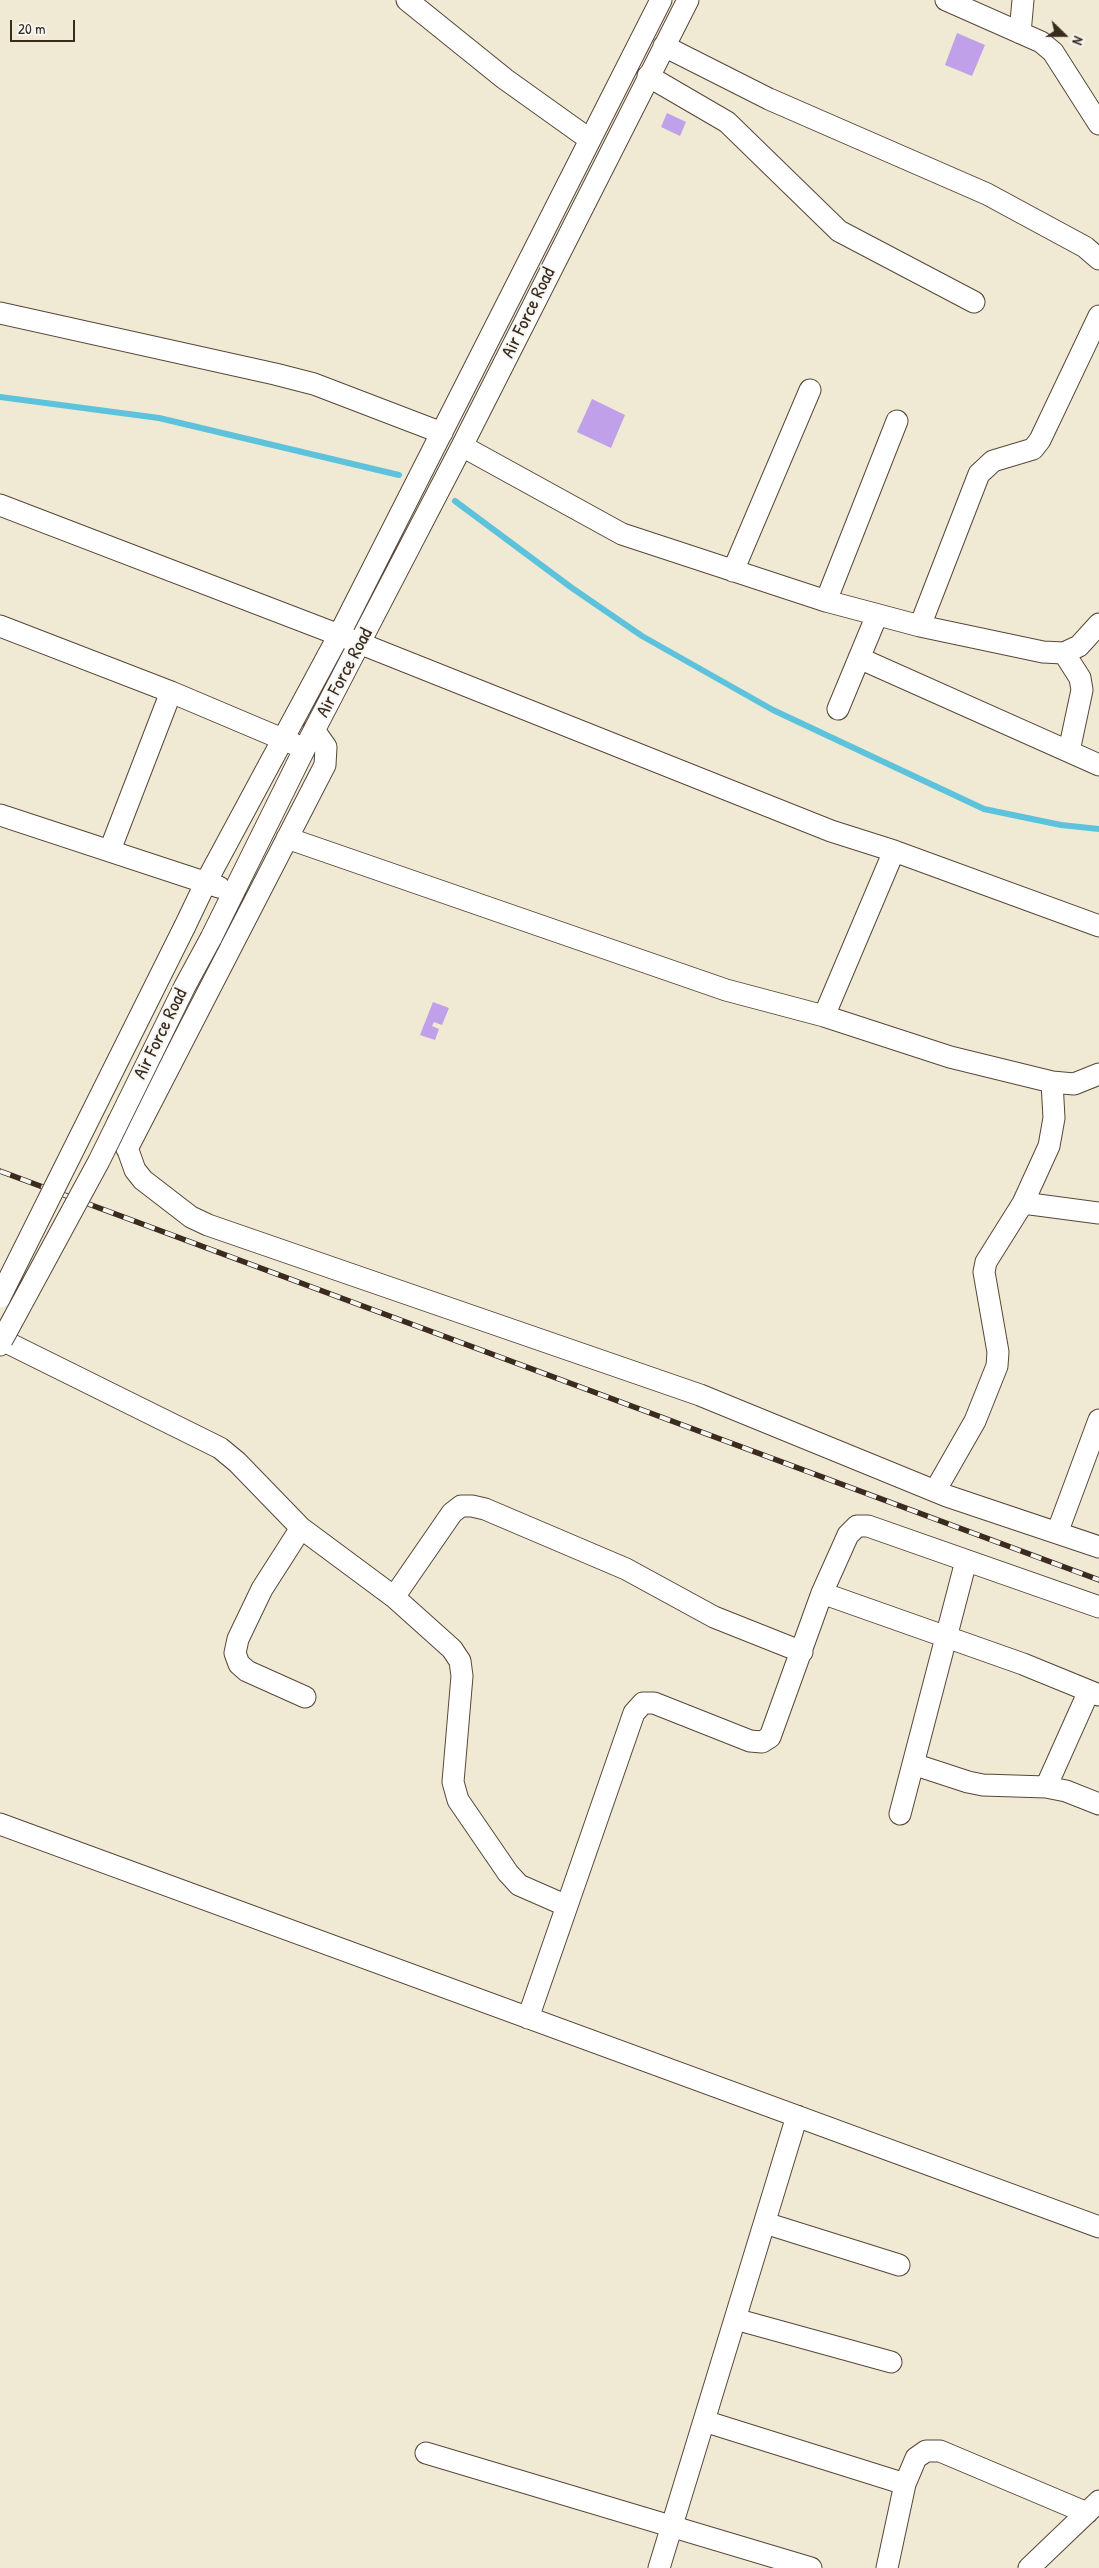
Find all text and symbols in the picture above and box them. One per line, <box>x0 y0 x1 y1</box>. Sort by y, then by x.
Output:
scale bar <box>12 10 78 42</box>
north arrow <box>1039 10 1089 60</box>
text: 20 m <box>18 18 45 39</box>
text: N <box>1068 34 1089 48</box>
street label: Air Force Road <box>497 264 561 362</box>
street label: Air Force Road <box>312 624 378 722</box>
street label: Air Force Road <box>129 985 193 1083</box>

